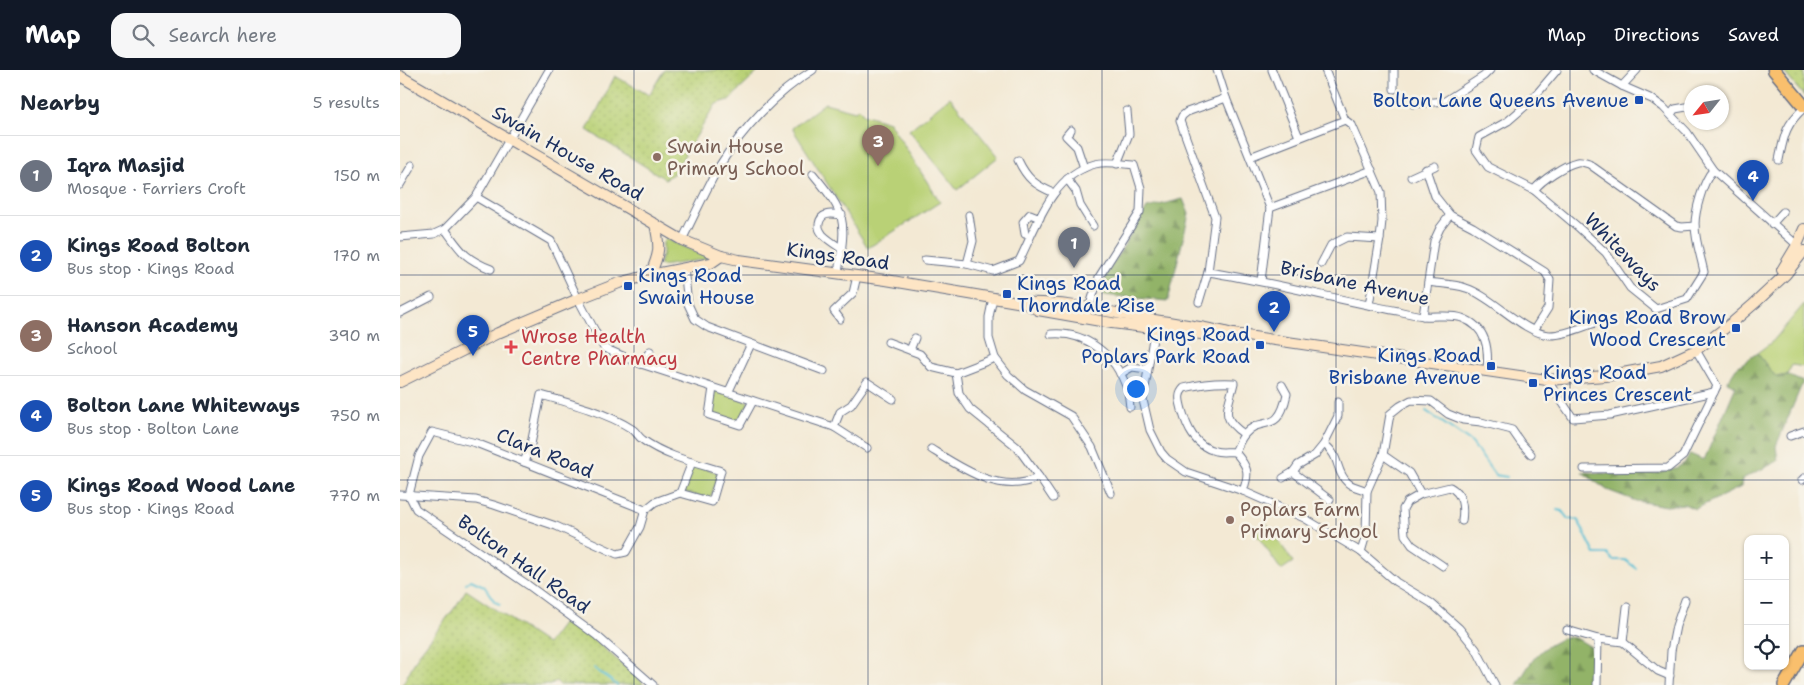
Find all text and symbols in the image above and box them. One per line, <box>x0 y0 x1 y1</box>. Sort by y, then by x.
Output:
search box <box>111 13 461 58</box>
text: Map <box>25 19 81 51</box>
icon: search <box>129 21 157 49</box>
text: Search here <box>169 23 277 48</box>
text: Map <box>1548 23 1586 47</box>
text: Directions <box>1614 23 1700 47</box>
text: Saved <box>1728 23 1779 47</box>
north arrow <box>1684 85 1729 130</box>
place label: Bolton Lane Queens Avenue <box>1373 88 1629 113</box>
text: Nearby <box>20 89 100 117</box>
text: 5 results <box>313 92 380 113</box>
marker: Bolton Lane Queens Avenue <box>1633 94 1645 106</box>
street label: Swain House Road <box>488 99 648 207</box>
pin: 3 <box>862 125 894 166</box>
place label: Swain House Primary School <box>667 134 805 181</box>
marker: Swain House Primary School <box>651 151 663 163</box>
text: Iqra Masjid <box>67 153 185 178</box>
pin: 4 <box>1737 160 1769 201</box>
text: 1 <box>32 165 40 186</box>
text: 150 m <box>333 165 380 186</box>
text: Mosque · Farriers Croft <box>67 178 246 199</box>
street label: Whiteways <box>1579 207 1667 297</box>
pin: 1 <box>1058 227 1090 268</box>
text: Kings Road Bolton <box>67 233 250 258</box>
street label: Kings Road <box>785 236 891 276</box>
text: 2 <box>30 245 42 266</box>
text: 170 m <box>333 245 380 266</box>
street label: Brisbane Avenue <box>1278 255 1432 311</box>
text: Bus stop · Kings Road <box>67 258 234 279</box>
place label: Kings Road Swain House <box>638 263 755 310</box>
place label: Kings Road Thorndale Rise <box>1017 271 1155 318</box>
marker: Kings Road Swain House <box>622 280 634 292</box>
marker: Kings Road Thorndale Rise <box>1001 288 1013 300</box>
pin: 2 <box>1258 291 1290 332</box>
place label: Kings Road Brow Wood Crescent <box>1569 305 1726 352</box>
text: Hanson Academy <box>67 313 238 338</box>
pin: 5 <box>457 315 489 356</box>
place label: Kings Road Poplars Park Road <box>1081 322 1250 369</box>
marker: Kings Road Brow Wood Crescent <box>1730 322 1742 334</box>
place label: Wrose Health Centre Pharmacy <box>521 324 678 371</box>
text: 3 <box>30 325 42 346</box>
text: 390 m <box>328 325 380 346</box>
text: School <box>67 338 117 359</box>
marker: Kings Road Poplars Park Road <box>1254 339 1266 351</box>
marker: Wrose Health Centre Pharmacy <box>505 341 517 353</box>
place label: Kings Road Brisbane Avenue <box>1329 343 1481 390</box>
marker: Kings Road Brisbane Avenue <box>1485 360 1497 372</box>
place label: Kings Road Princes Crescent <box>1543 360 1692 407</box>
your location <box>1123 376 1149 402</box>
marker: Kings Road Princes Crescent <box>1527 377 1539 389</box>
text: Bolton Lane Whiteways <box>67 393 300 418</box>
text: 4 <box>30 405 42 426</box>
text: 750 m <box>329 405 380 426</box>
text: Bus stop · Bolton Lane <box>67 418 239 439</box>
street label: Clara Road <box>493 422 597 484</box>
text: Kings Road Wood Lane <box>67 473 296 498</box>
text: 5 <box>31 485 41 506</box>
text: 770 m <box>328 485 380 506</box>
place label: Poplars Farm Primary School <box>1240 497 1378 544</box>
text: Bus stop · Kings Road <box>67 498 234 519</box>
street label: Bolton Hall Road <box>453 509 595 619</box>
marker: Poplars Farm Primary School <box>1224 514 1236 526</box>
map controls <box>1744 535 1789 670</box>
button: + <box>1744 535 1789 580</box>
button: − <box>1744 580 1789 625</box>
button: locate <box>1744 625 1789 670</box>

